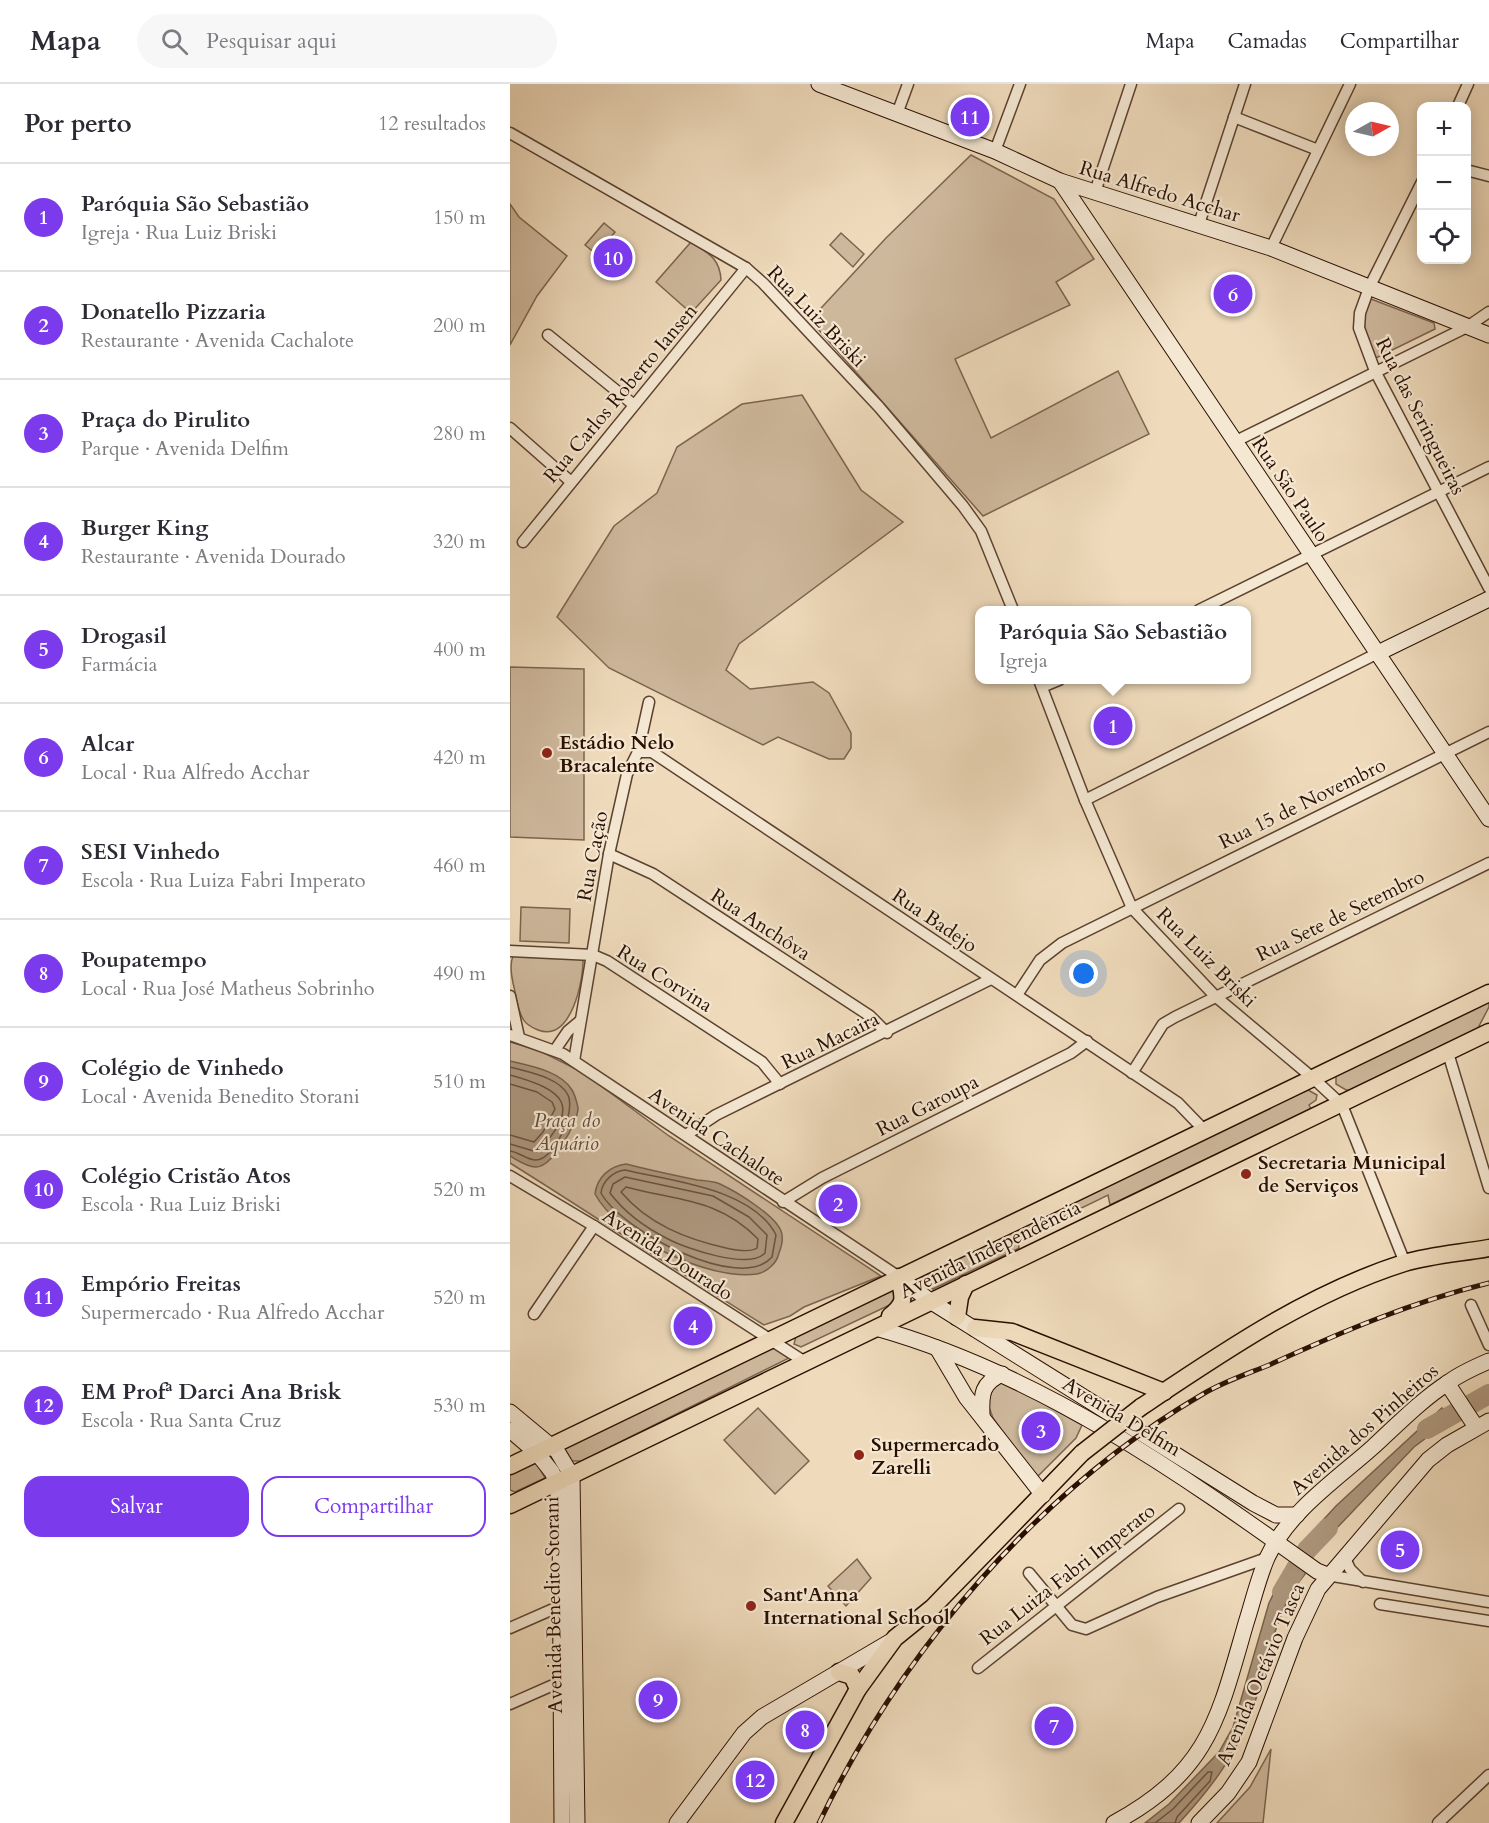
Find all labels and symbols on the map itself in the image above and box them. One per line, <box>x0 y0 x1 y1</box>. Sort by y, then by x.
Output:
pin: 11 <box>950 94 990 140</box>
north arrow <box>1345 102 1399 156</box>
street label: Rua Alfredo Acchar <box>1076 154 1244 229</box>
pin: 10 <box>594 236 632 280</box>
street label: Rua Luiz Briski <box>761 260 872 373</box>
pin: 6 <box>1214 272 1252 316</box>
street label: Rua Carlos Roberto Iansen <box>537 297 704 489</box>
street label: Rua das Seringueiras <box>1369 333 1472 499</box>
street label: Rua São Paulo <box>1246 432 1336 547</box>
pin: 1 <box>1094 704 1132 748</box>
place label: Estádio Nelo Bracalente <box>559 729 674 779</box>
marker: Estádio Nelo Bracalente <box>540 746 554 760</box>
street label: Rua 15 de Novembro <box>1214 751 1390 856</box>
street label: Rua Cação <box>571 808 614 904</box>
street label: Rua Sete de Setembro <box>1252 863 1429 968</box>
street label: Rua Anchôva <box>706 882 816 967</box>
street label: Rua Badejo <box>887 882 983 959</box>
street label: Rua Luiz Briski <box>1151 901 1263 1014</box>
street label: Rua Corvina <box>612 938 718 1019</box>
your location <box>1069 959 1098 988</box>
street label: Rua Macaira <box>777 1005 884 1076</box>
street label: Rua Garoupa <box>871 1068 983 1143</box>
street label: Avenida Cachalote <box>643 1081 790 1192</box>
park label: Praça do Aquário <box>534 1107 600 1157</box>
place label: Secretaria Municipal de Serviços <box>1258 1149 1446 1199</box>
marker: Secretaria Municipal de Serviços <box>1239 1167 1253 1181</box>
pin: 2 <box>818 1182 858 1226</box>
street label: Avenida Independência <box>895 1194 1086 1305</box>
street label: Avenida Dourado <box>597 1202 738 1307</box>
pin: 4 <box>674 1304 712 1348</box>
street label: Avenida dos Pinheiros <box>1285 1358 1444 1501</box>
street label: Avenida Delfim <box>1057 1370 1186 1462</box>
pin: 3 <box>1022 1408 1060 1454</box>
place label: Supermercado Zarelli <box>871 1431 999 1481</box>
marker: Supermercado Zarelli <box>852 1448 866 1462</box>
street label: Avenida Benedito Storani <box>538 1496 569 1714</box>
street label: Rua Luiza Fabri Imperato <box>974 1497 1161 1652</box>
pin: 5 <box>1380 1528 1420 1572</box>
street label: Avenida Octávio Tasca <box>1210 1578 1311 1770</box>
place label: Sant'Anna International School <box>763 1581 950 1631</box>
marker: Sant'Anna International School <box>744 1599 758 1613</box>
pin: 9 <box>638 1678 678 1722</box>
pin: 7 <box>1034 1704 1074 1748</box>
pin: 8 <box>786 1708 824 1752</box>
pin: 12 <box>736 1758 774 1802</box>

